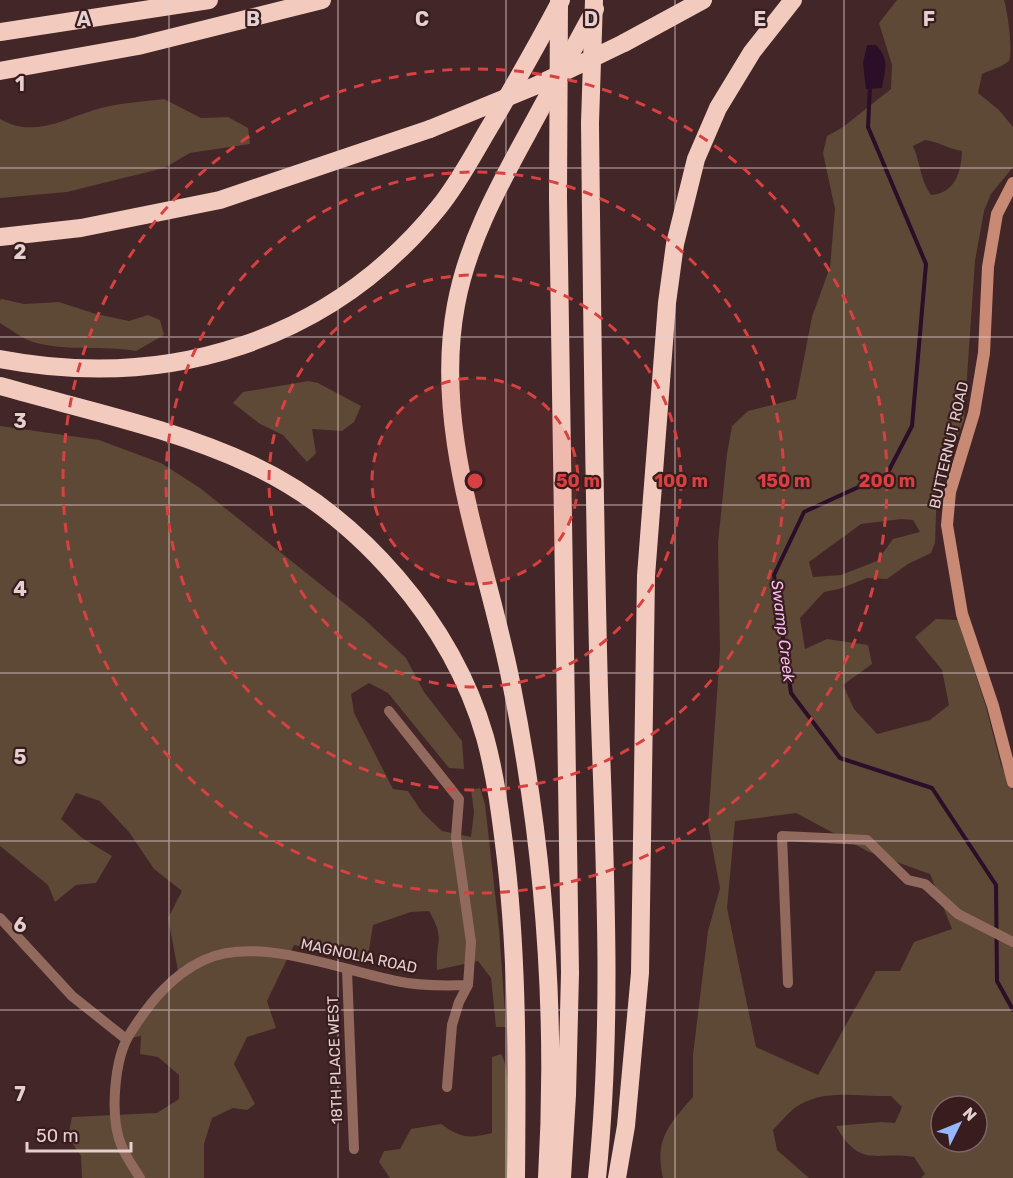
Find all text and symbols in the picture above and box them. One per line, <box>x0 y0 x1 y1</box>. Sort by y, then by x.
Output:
text: A <box>77 7 92 31</box>
text: B <box>246 7 260 31</box>
text: C <box>415 7 429 31</box>
text: D <box>584 7 598 31</box>
text: E <box>754 7 766 31</box>
text: F <box>923 7 935 31</box>
text: 1 <box>15 72 25 96</box>
text: 2 <box>14 240 27 264</box>
street label: BUTTERNUT ROAD <box>926 380 972 510</box>
text: 3 <box>13 409 27 433</box>
text: 50 m <box>556 470 600 492</box>
text: 100 m <box>654 470 708 492</box>
text: 150 m <box>757 470 811 492</box>
text: 200 m <box>859 470 915 492</box>
centre of rings <box>465 471 485 491</box>
text: 4 <box>13 577 27 601</box>
water label: Swamp Creek <box>767 579 799 684</box>
text: 5 <box>14 745 27 769</box>
text: 6 <box>13 913 27 937</box>
street label: MAGNOLIA ROAD <box>299 935 419 977</box>
street label: 18TH PLACE WEST <box>324 995 346 1125</box>
text: 7 <box>14 1082 26 1106</box>
north arrow <box>929 1094 989 1154</box>
text: N <box>959 1103 980 1125</box>
scale bar <box>27 1115 130 1153</box>
text: 50 m <box>36 1125 79 1147</box>

